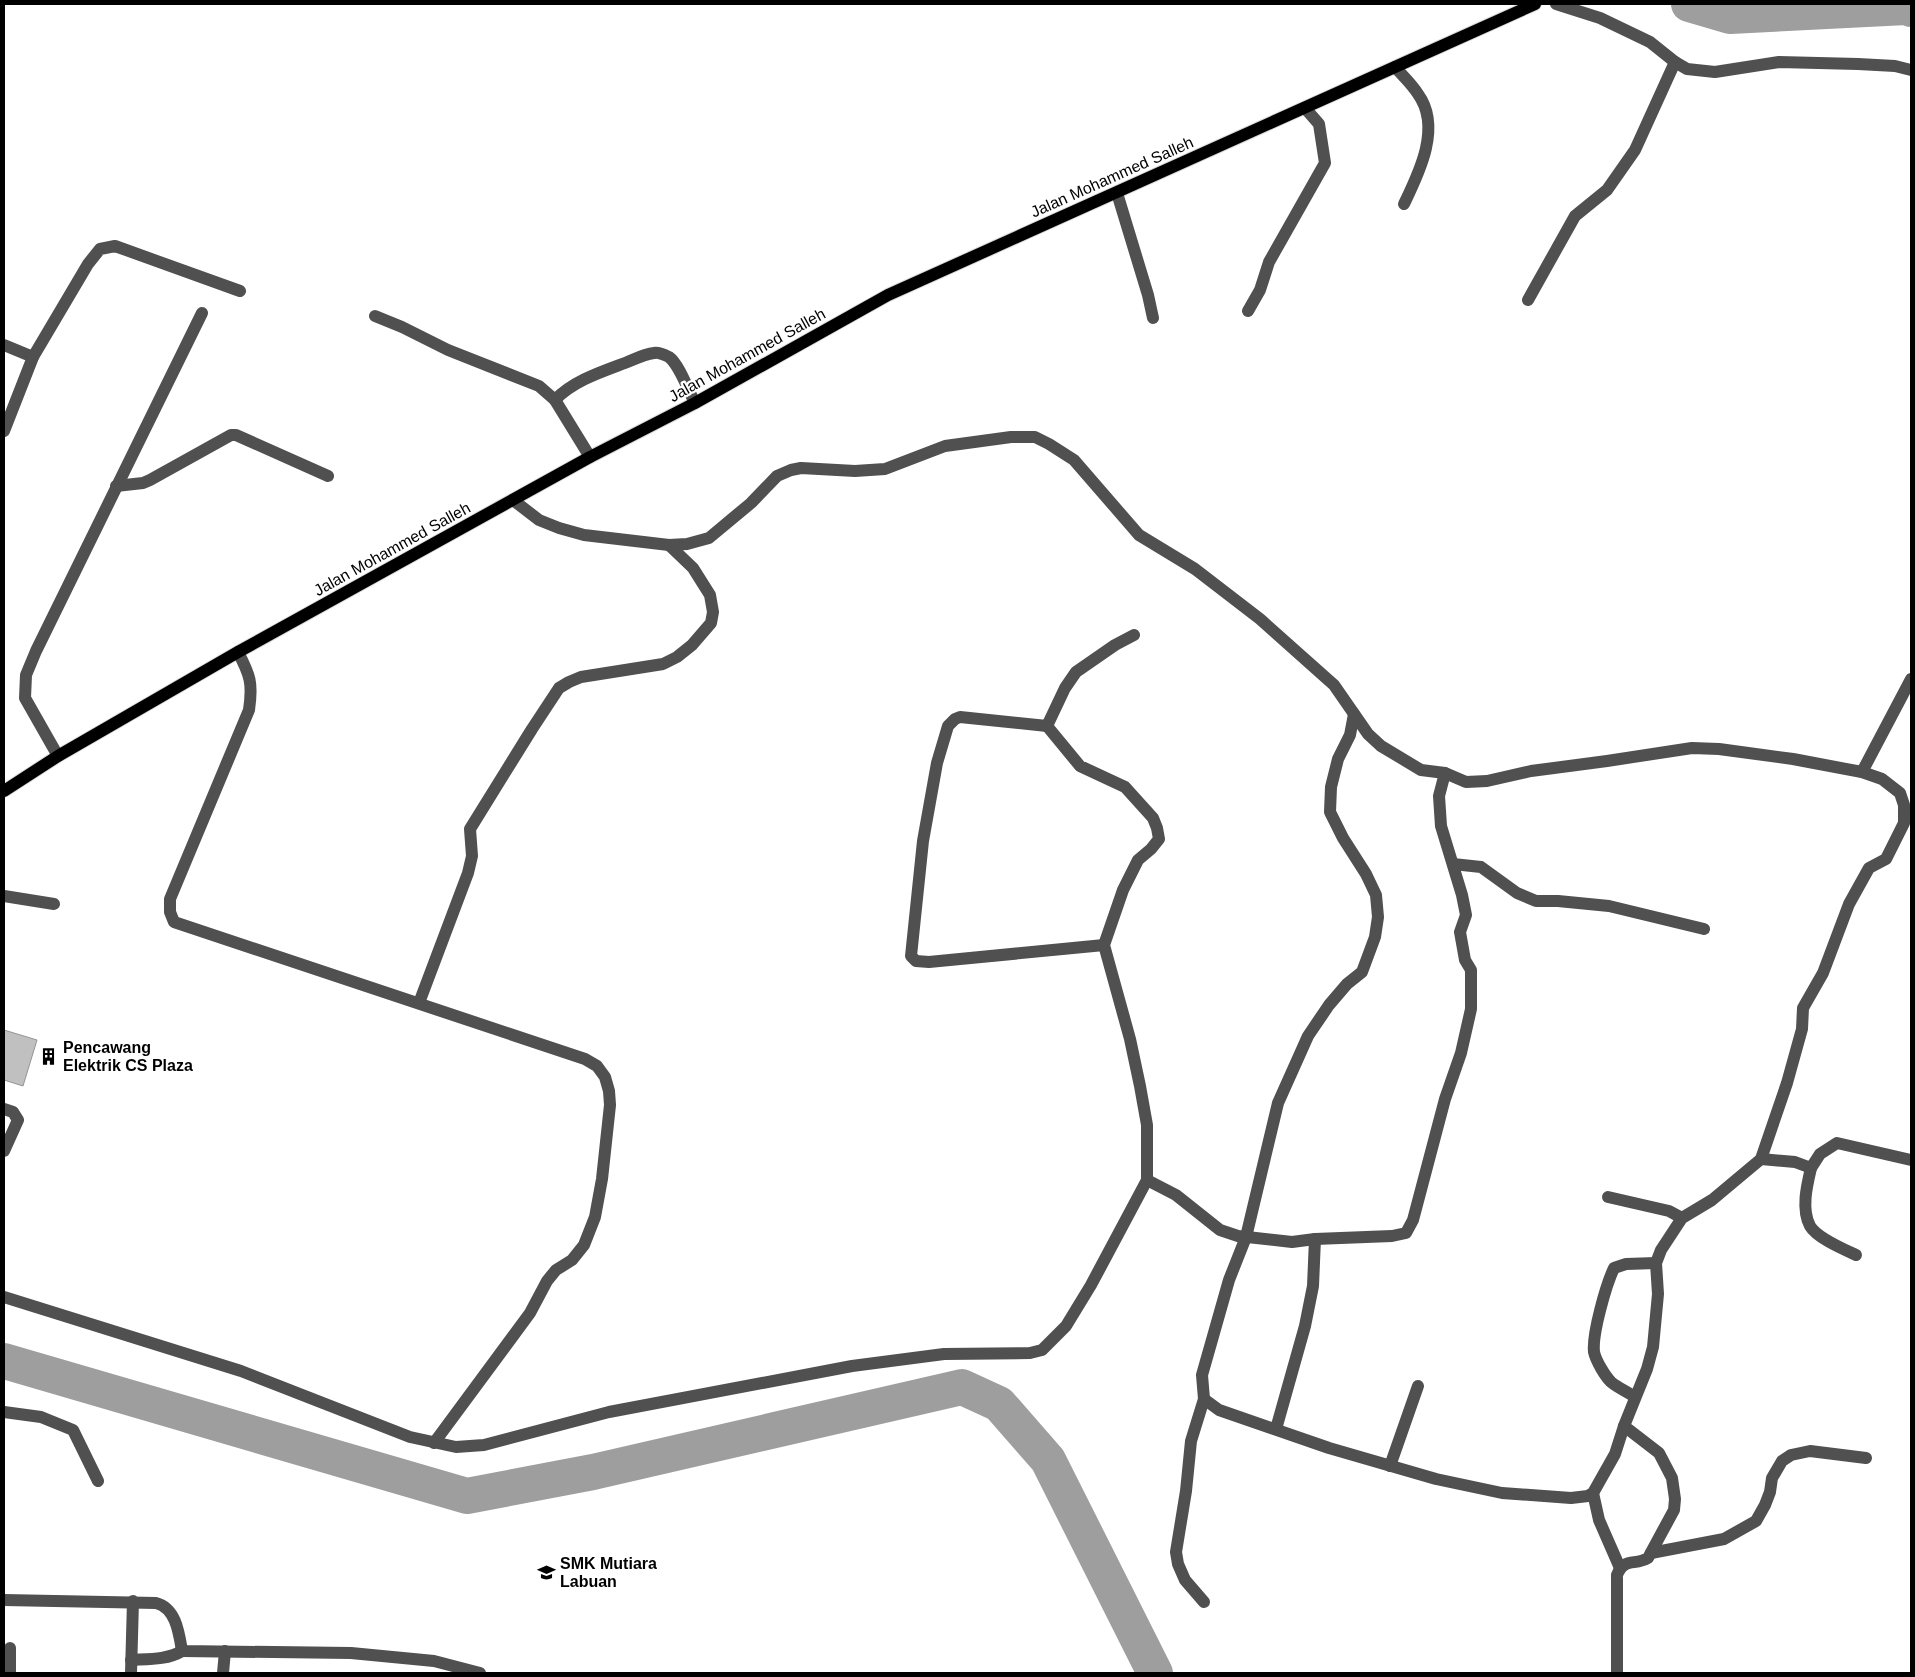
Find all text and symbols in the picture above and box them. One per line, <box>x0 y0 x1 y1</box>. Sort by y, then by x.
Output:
street label: Jalan Mohammed Salleh <box>1028 133 1196 221</box>
street label: Jalan Mohammed Salleh <box>666 305 828 405</box>
street label: Jalan Mohammed Salleh <box>311 499 473 599</box>
place label: Pencawang Elektrik CS Plaza <box>63 1039 193 1074</box>
building icon: Pencawang Elektrik CS Plaza <box>39 1046 59 1066</box>
place label: SMK Mutiara Labuan <box>560 1555 657 1590</box>
school or university icon: SMK Mutiara Labuan <box>536 1562 556 1582</box>

